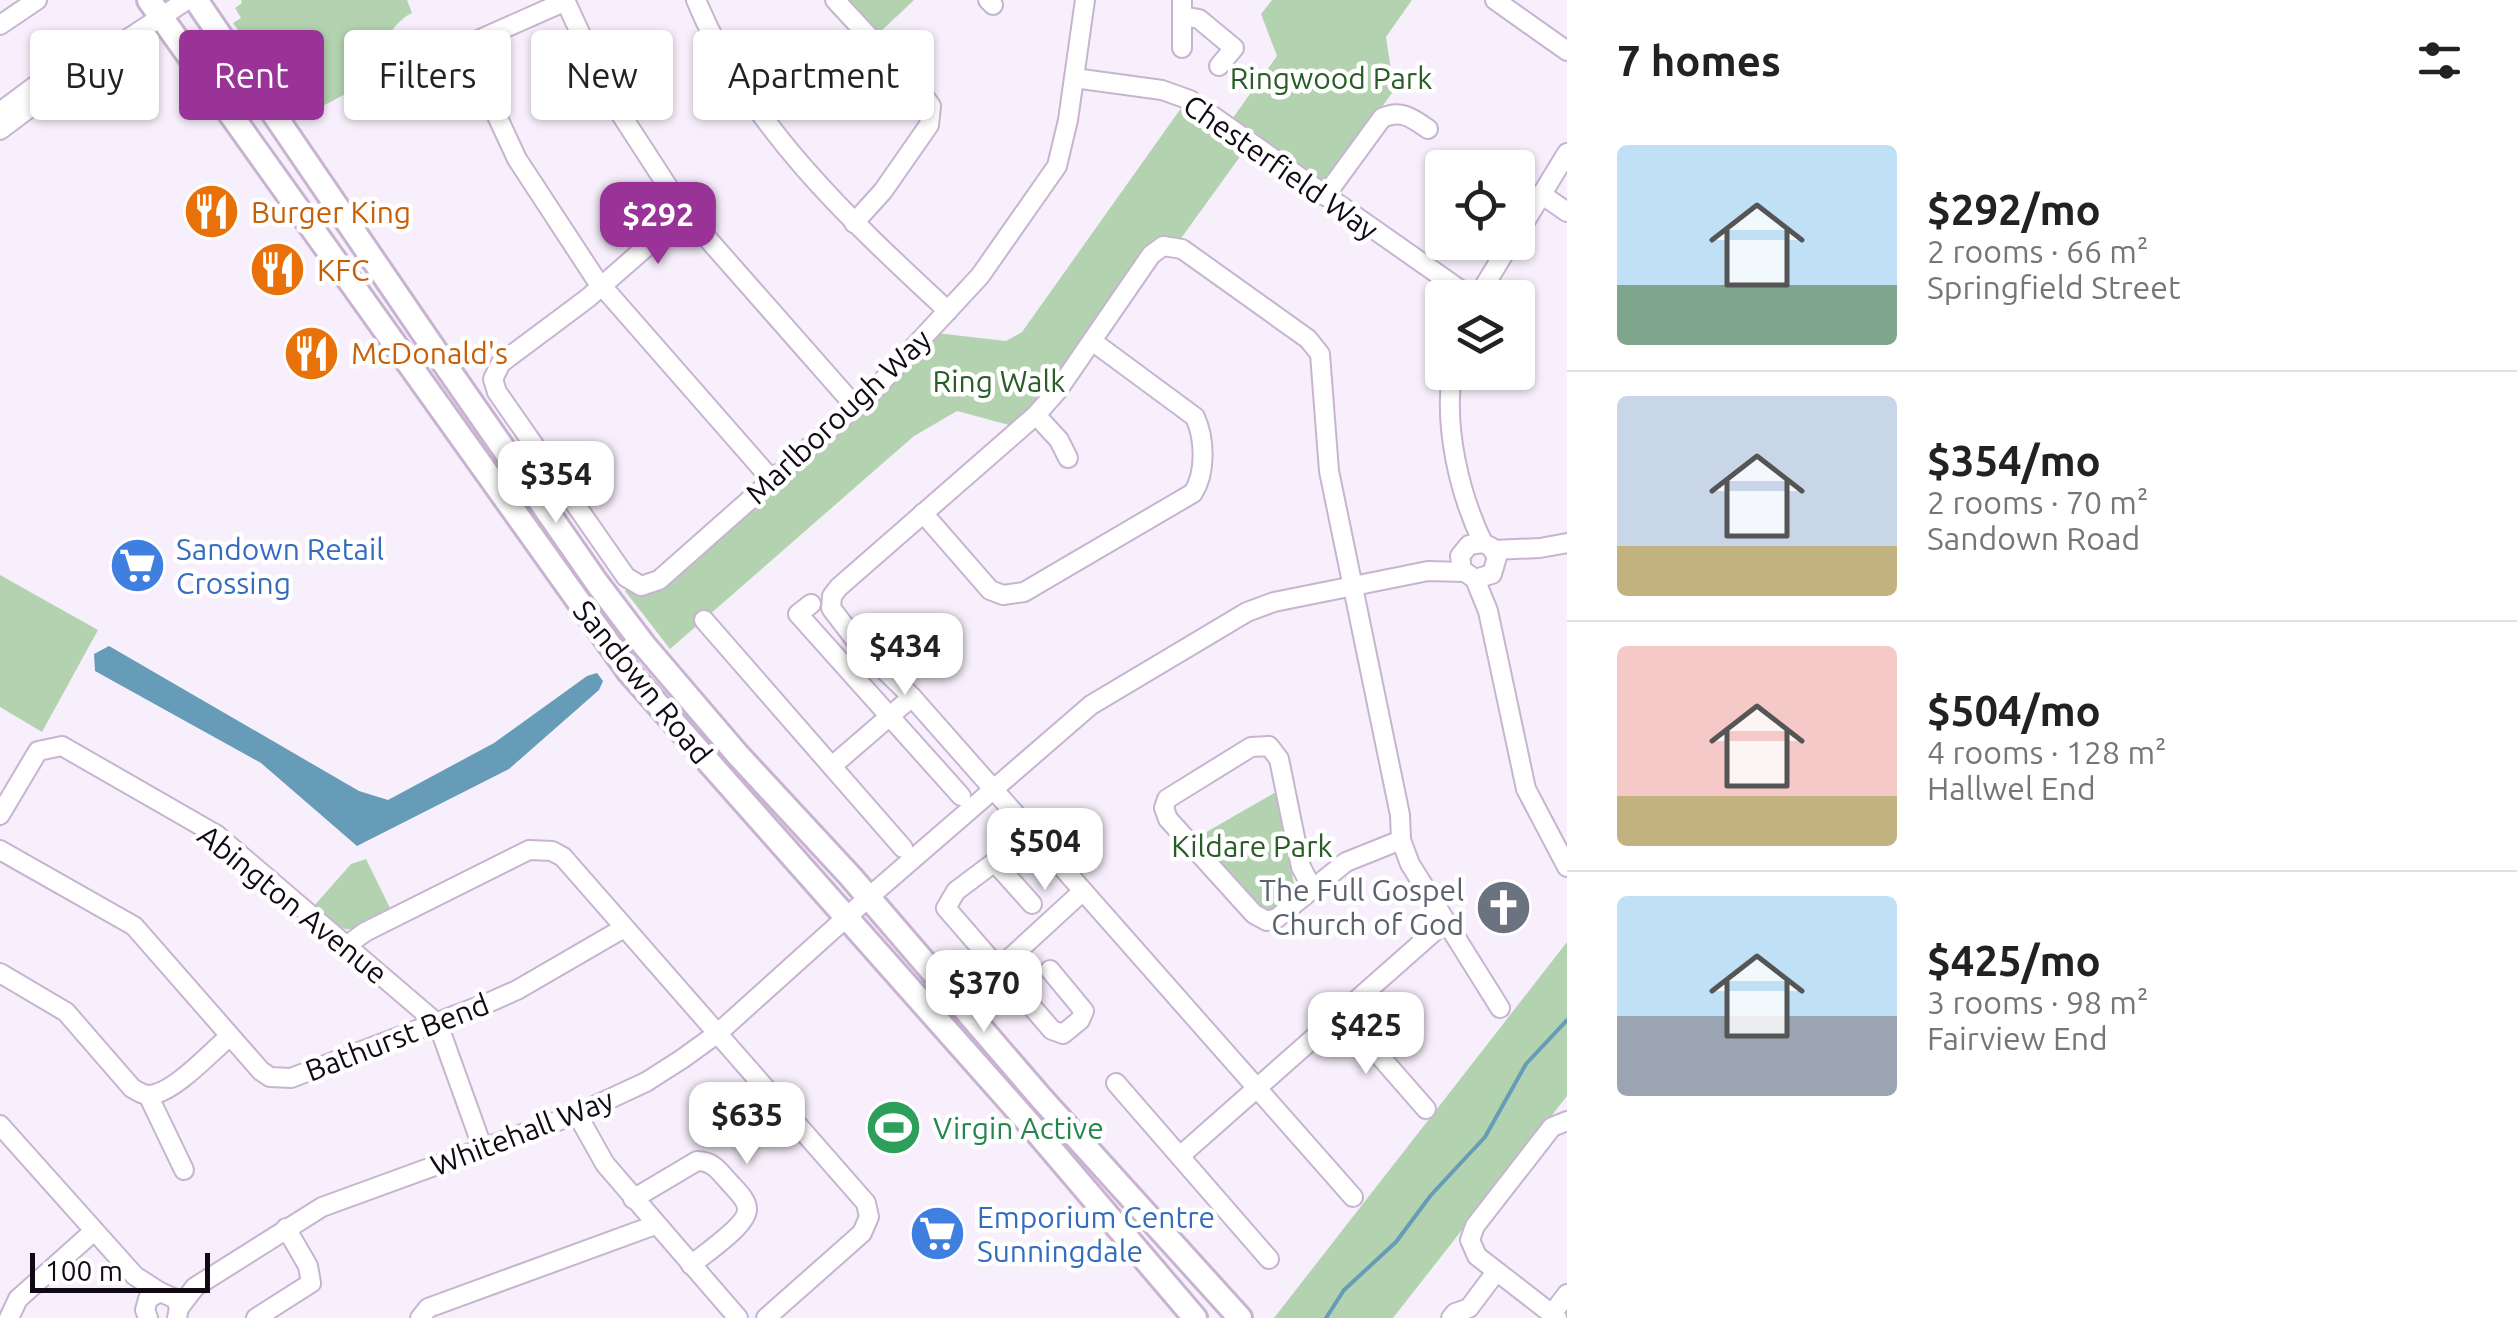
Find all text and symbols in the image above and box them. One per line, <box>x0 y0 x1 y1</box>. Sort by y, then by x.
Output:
chip: Buy <box>30 30 159 120</box>
chip: Rent <box>179 30 324 120</box>
chip: Filters <box>344 30 511 120</box>
chip: New <box>531 30 673 120</box>
chip: Apartment <box>693 30 934 120</box>
icon: filters <box>2412 33 2467 88</box>
text: 7 homes <box>1617 37 1781 84</box>
park label: Ringwood Park <box>1230 61 1432 95</box>
street label: Chesterfield Way <box>1177 87 1385 247</box>
map controls <box>1425 150 1535 390</box>
button: locate <box>1425 150 1535 260</box>
restaurant icon: Burger King <box>182 182 242 242</box>
pin: $292 <box>599 182 717 267</box>
icon: home <box>1697 185 1817 305</box>
text: $292/mo <box>1927 186 2101 233</box>
place label: Burger King <box>251 195 411 229</box>
text: $292 <box>622 196 694 232</box>
text: 2 rooms · 66 m² <box>1927 233 2148 269</box>
restaurant icon: KFC <box>248 240 308 300</box>
place label: KFC <box>317 253 369 287</box>
text: Springfield Street <box>1927 269 2180 305</box>
button: layers <box>1425 280 1535 390</box>
street label: Marlborough Way <box>739 322 937 510</box>
restaurant icon: McDonald's <box>282 323 342 383</box>
place label: McDonald's <box>351 336 508 370</box>
park label: Ring Walk <box>933 364 1065 398</box>
icon: home <box>1697 436 1817 556</box>
text: $354/mo <box>1927 437 2101 484</box>
pin: $354 <box>497 441 615 526</box>
text: $354 <box>520 455 592 491</box>
text: 2 rooms · 70 m² <box>1927 484 2148 520</box>
text: Sandown Road <box>1927 520 2140 556</box>
place label: Sandown Retail Crossing <box>176 532 384 600</box>
supermarket icon: Sandown Retail Crossing <box>107 536 167 596</box>
street label: Sandown Road <box>567 594 719 770</box>
pin: $434 <box>846 613 964 698</box>
text: $434 <box>869 627 941 663</box>
icon: home <box>1697 686 1817 806</box>
text: $504/mo <box>1927 687 2101 734</box>
text: 4 rooms · 128 m² <box>1927 734 2167 770</box>
text: Hallwel End <box>1927 770 2096 806</box>
pin: $504 <box>986 808 1104 893</box>
street label: Abington Avenue <box>192 817 394 991</box>
text: $504 <box>1009 822 1081 858</box>
park label: Kildare Park <box>1171 829 1333 863</box>
place label: The Full Gospel Church of God <box>1259 873 1464 941</box>
church icon: The Full Gospel Church of God <box>1473 877 1533 937</box>
icon: home <box>1697 936 1817 1056</box>
text: $425/mo <box>1927 937 2101 984</box>
pin: $370 <box>925 950 1043 1035</box>
text: $370 <box>948 964 1020 1000</box>
text: 3 rooms · 98 m² <box>1927 984 2148 1020</box>
street label: Bathurst Bend <box>300 986 494 1088</box>
pin: $425 <box>1307 992 1425 1077</box>
text: $425 <box>1330 1006 1402 1042</box>
text: Fairview End <box>1927 1020 2108 1056</box>
street label: Whitehall Way <box>426 1082 618 1182</box>
pin: $635 <box>688 1082 806 1167</box>
text: $635 <box>711 1096 783 1132</box>
sports icon: Virgin Active <box>864 1098 924 1158</box>
place label: Virgin Active <box>933 1111 1104 1145</box>
place label: Emporium Centre Sunningdale <box>977 1200 1215 1268</box>
supermarket icon: Emporium Centre Sunningdale <box>908 1204 968 1264</box>
scale bar <box>30 1248 210 1292</box>
text: 100 m <box>45 1255 123 1286</box>

